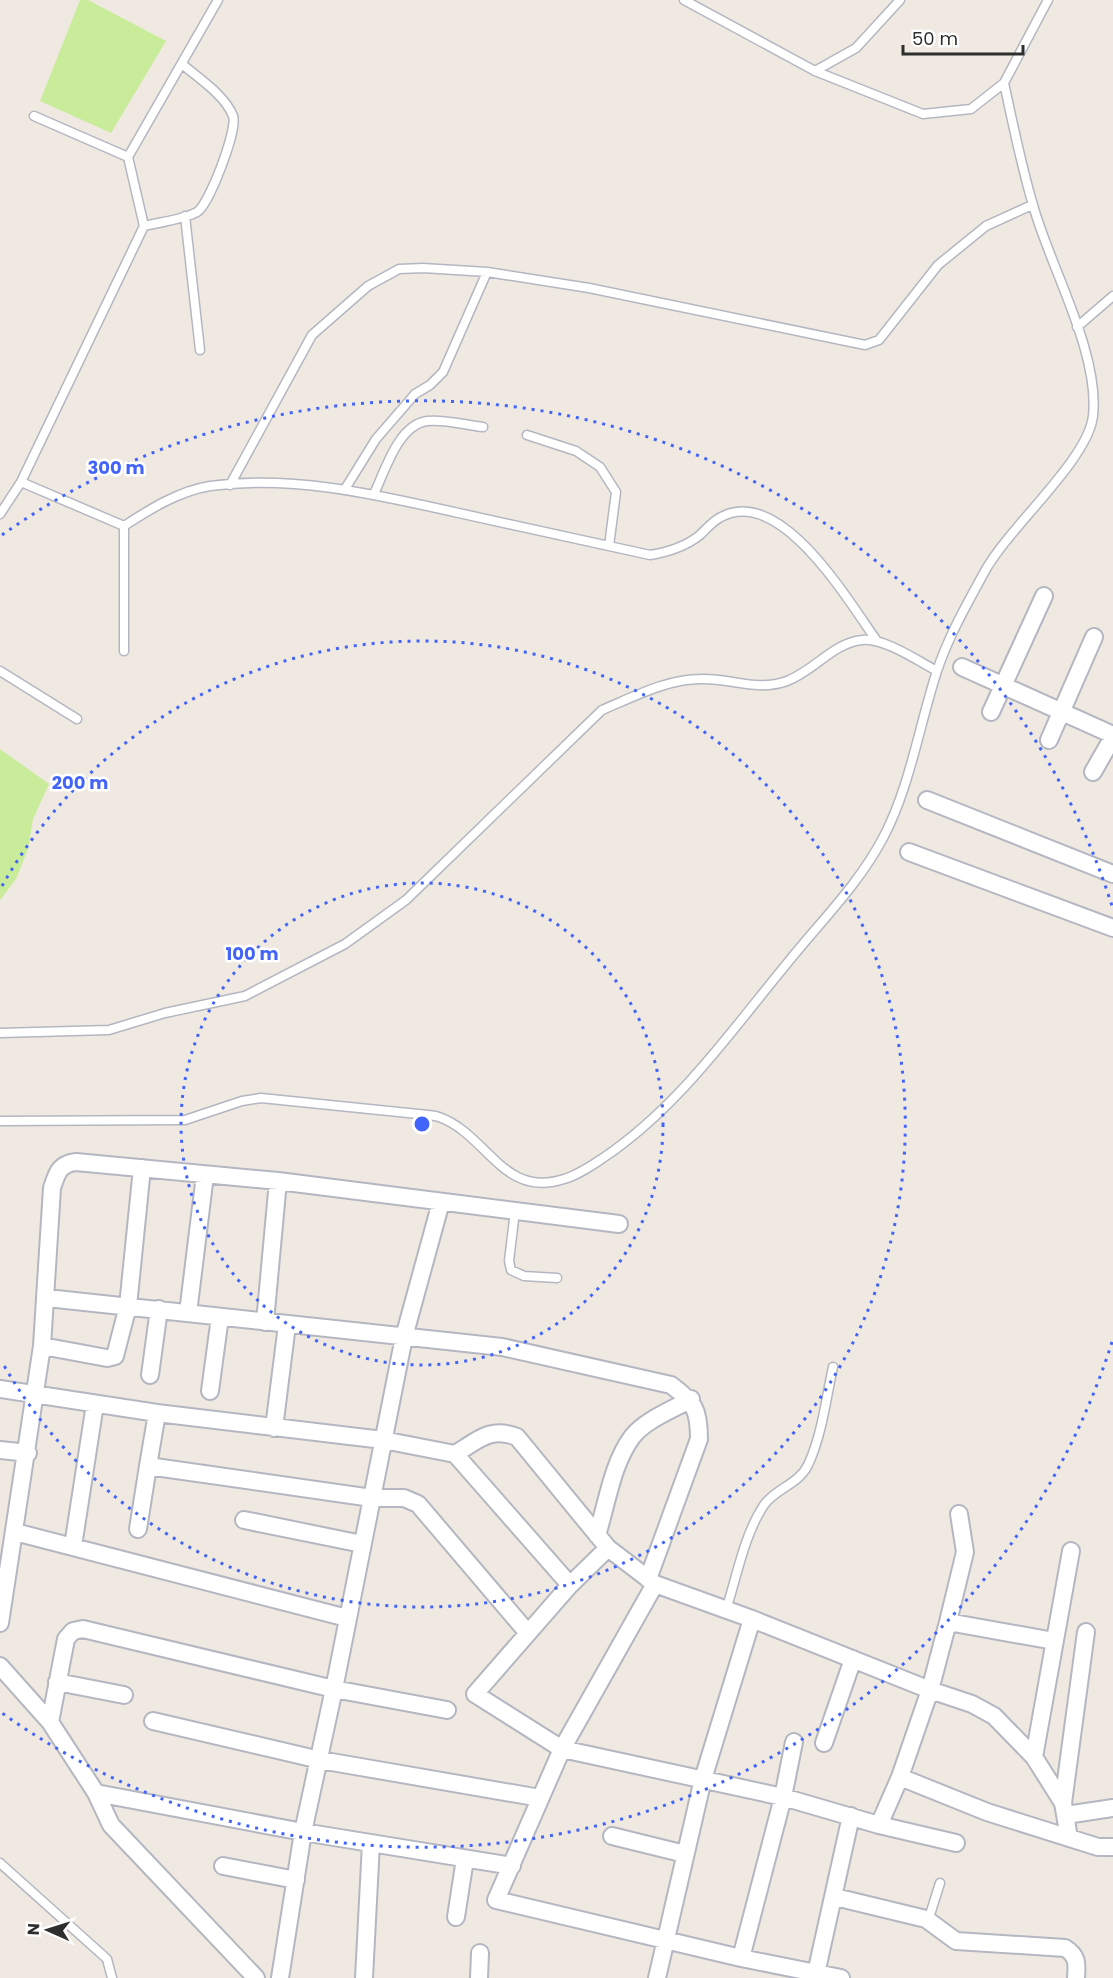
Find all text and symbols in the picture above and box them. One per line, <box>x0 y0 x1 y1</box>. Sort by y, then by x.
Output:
scale bar <box>903 18 1023 56</box>
text: 50 m <box>912 26 958 51</box>
text: 300 m <box>87 455 145 480</box>
text: 200 m <box>52 770 108 795</box>
text: 100 m <box>225 941 279 966</box>
centre of rings <box>412 1114 432 1134</box>
north arrow <box>18 1900 78 1960</box>
text: N <box>22 1923 45 1936</box>

